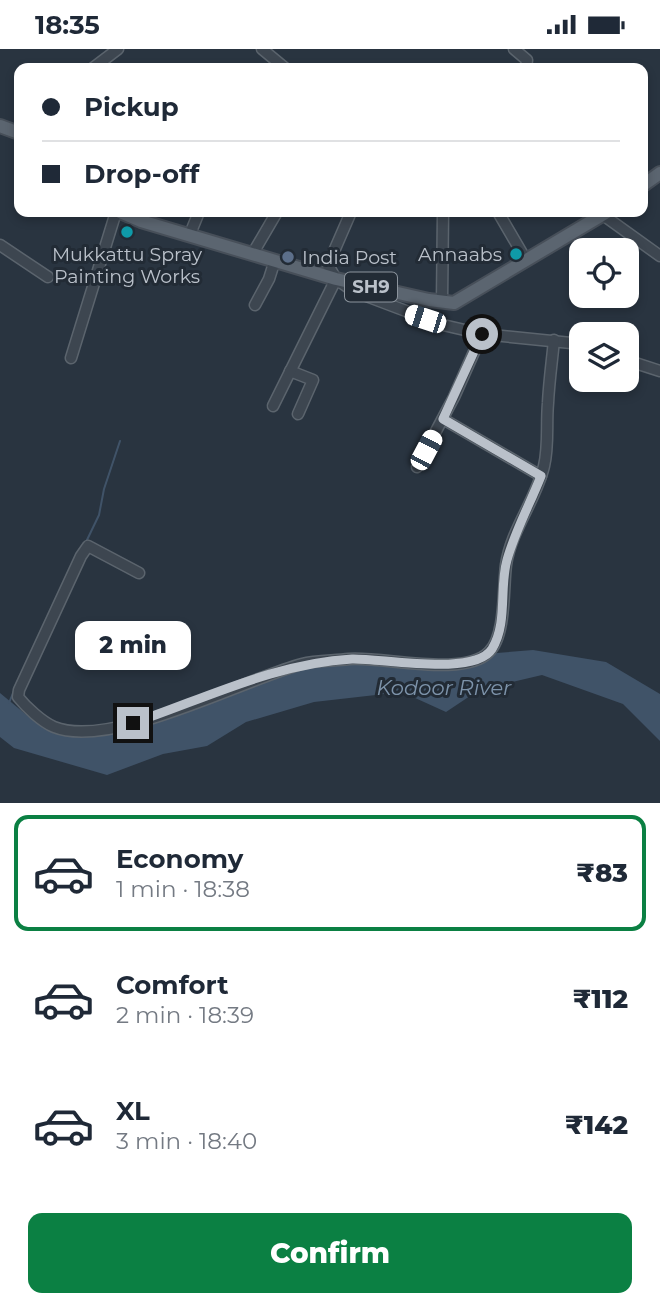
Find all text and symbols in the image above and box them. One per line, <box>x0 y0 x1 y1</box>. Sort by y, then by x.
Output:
text: 18:35 <box>35 9 100 41</box>
text: Pickup <box>84 91 179 123</box>
text: Drop-off <box>84 158 199 190</box>
marker: Mukkattu Spray Painting Works <box>119 224 135 240</box>
map controls <box>569 238 639 392</box>
button: locate <box>569 238 639 308</box>
place label: Mukkattu Spray Painting Works <box>52 243 203 288</box>
place label: Annaabs <box>418 243 502 266</box>
place label: India Post <box>302 246 397 269</box>
marker: Annaabs <box>508 246 524 262</box>
marker: India Post <box>280 249 296 265</box>
road number: SH9 <box>345 273 397 301</box>
car <box>402 303 449 335</box>
route start <box>466 318 498 350</box>
button: layers <box>569 322 639 392</box>
car <box>407 427 446 473</box>
callout: 2 min <box>75 621 191 671</box>
text: 2 min <box>99 631 167 659</box>
water label: Kodoor River <box>376 675 512 700</box>
route end <box>117 707 149 739</box>
icon: car <box>32 842 95 905</box>
text: Economy <box>116 843 243 875</box>
text: ₹83 <box>576 857 628 889</box>
text: 1 min · 18:38 <box>116 875 250 903</box>
icon: car <box>32 968 95 1031</box>
text: Comfort <box>116 969 228 1001</box>
text: ₹112 <box>572 983 628 1015</box>
text: 2 min · 18:39 <box>116 1001 254 1029</box>
icon: car <box>32 1094 95 1157</box>
text: XL <box>116 1095 150 1127</box>
text: ₹142 <box>565 1109 628 1141</box>
text: 3 min · 18:40 <box>116 1127 257 1155</box>
button: Confirm <box>28 1213 632 1293</box>

